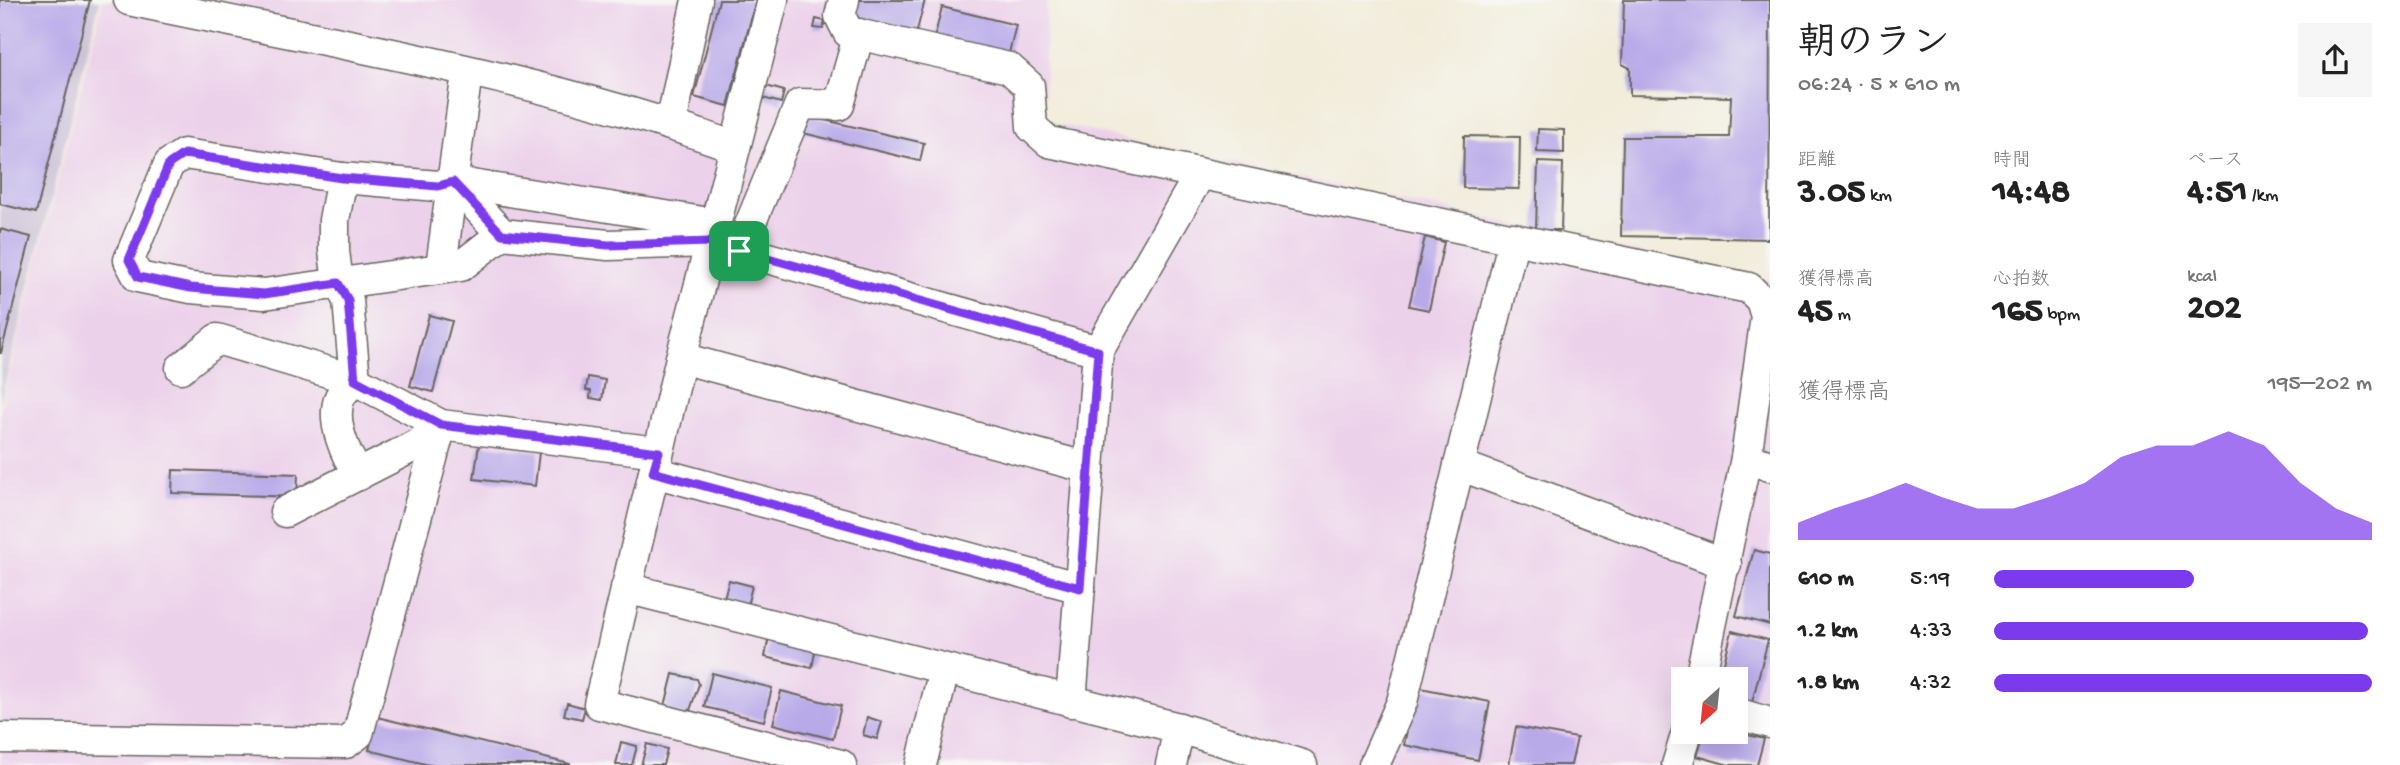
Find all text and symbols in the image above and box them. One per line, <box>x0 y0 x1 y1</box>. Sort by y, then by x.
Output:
button: share <box>2298 23 2372 97</box>
text: 朝のラン <box>1798 24 1950 68</box>
text: 06:24 · 5 × 610 m <box>1798 72 1960 99</box>
text: 距離 <box>1798 150 1836 173</box>
text: 時間 <box>1993 150 2031 173</box>
text: ペース <box>2187 150 2243 173</box>
text: 3.05 <box>1798 173 1865 214</box>
text: 14:48 <box>1993 173 2070 214</box>
text: 4:51 <box>2187 173 2247 214</box>
text: km <box>1865 185 1892 208</box>
text: /km <box>2247 185 2278 208</box>
pin <box>709 221 769 281</box>
icon: arrive <box>720 232 758 270</box>
text: kcal <box>2187 266 2217 289</box>
text: 獲得標高 <box>1798 269 1874 292</box>
text: 心拍数 <box>1993 269 2050 292</box>
text: 202 <box>2187 289 2242 330</box>
text: 45 <box>1798 292 1833 333</box>
text: 165 <box>1993 292 2043 333</box>
text: m <box>1833 304 1851 327</box>
text: bpm <box>2043 304 2080 327</box>
text: 195–202 m <box>2268 371 2372 398</box>
text: 獲得標高 <box>1798 380 1890 407</box>
text: 610 m <box>1798 566 1854 593</box>
text: 5:19 <box>1910 566 1950 593</box>
text: 1.2 km <box>1798 618 1858 645</box>
text: 4:33 <box>1910 618 1952 645</box>
north arrow <box>1671 667 1748 744</box>
map controls <box>1671 667 1748 744</box>
text: 1.8 km <box>1798 670 1859 697</box>
text: 4:32 <box>1910 670 1951 697</box>

